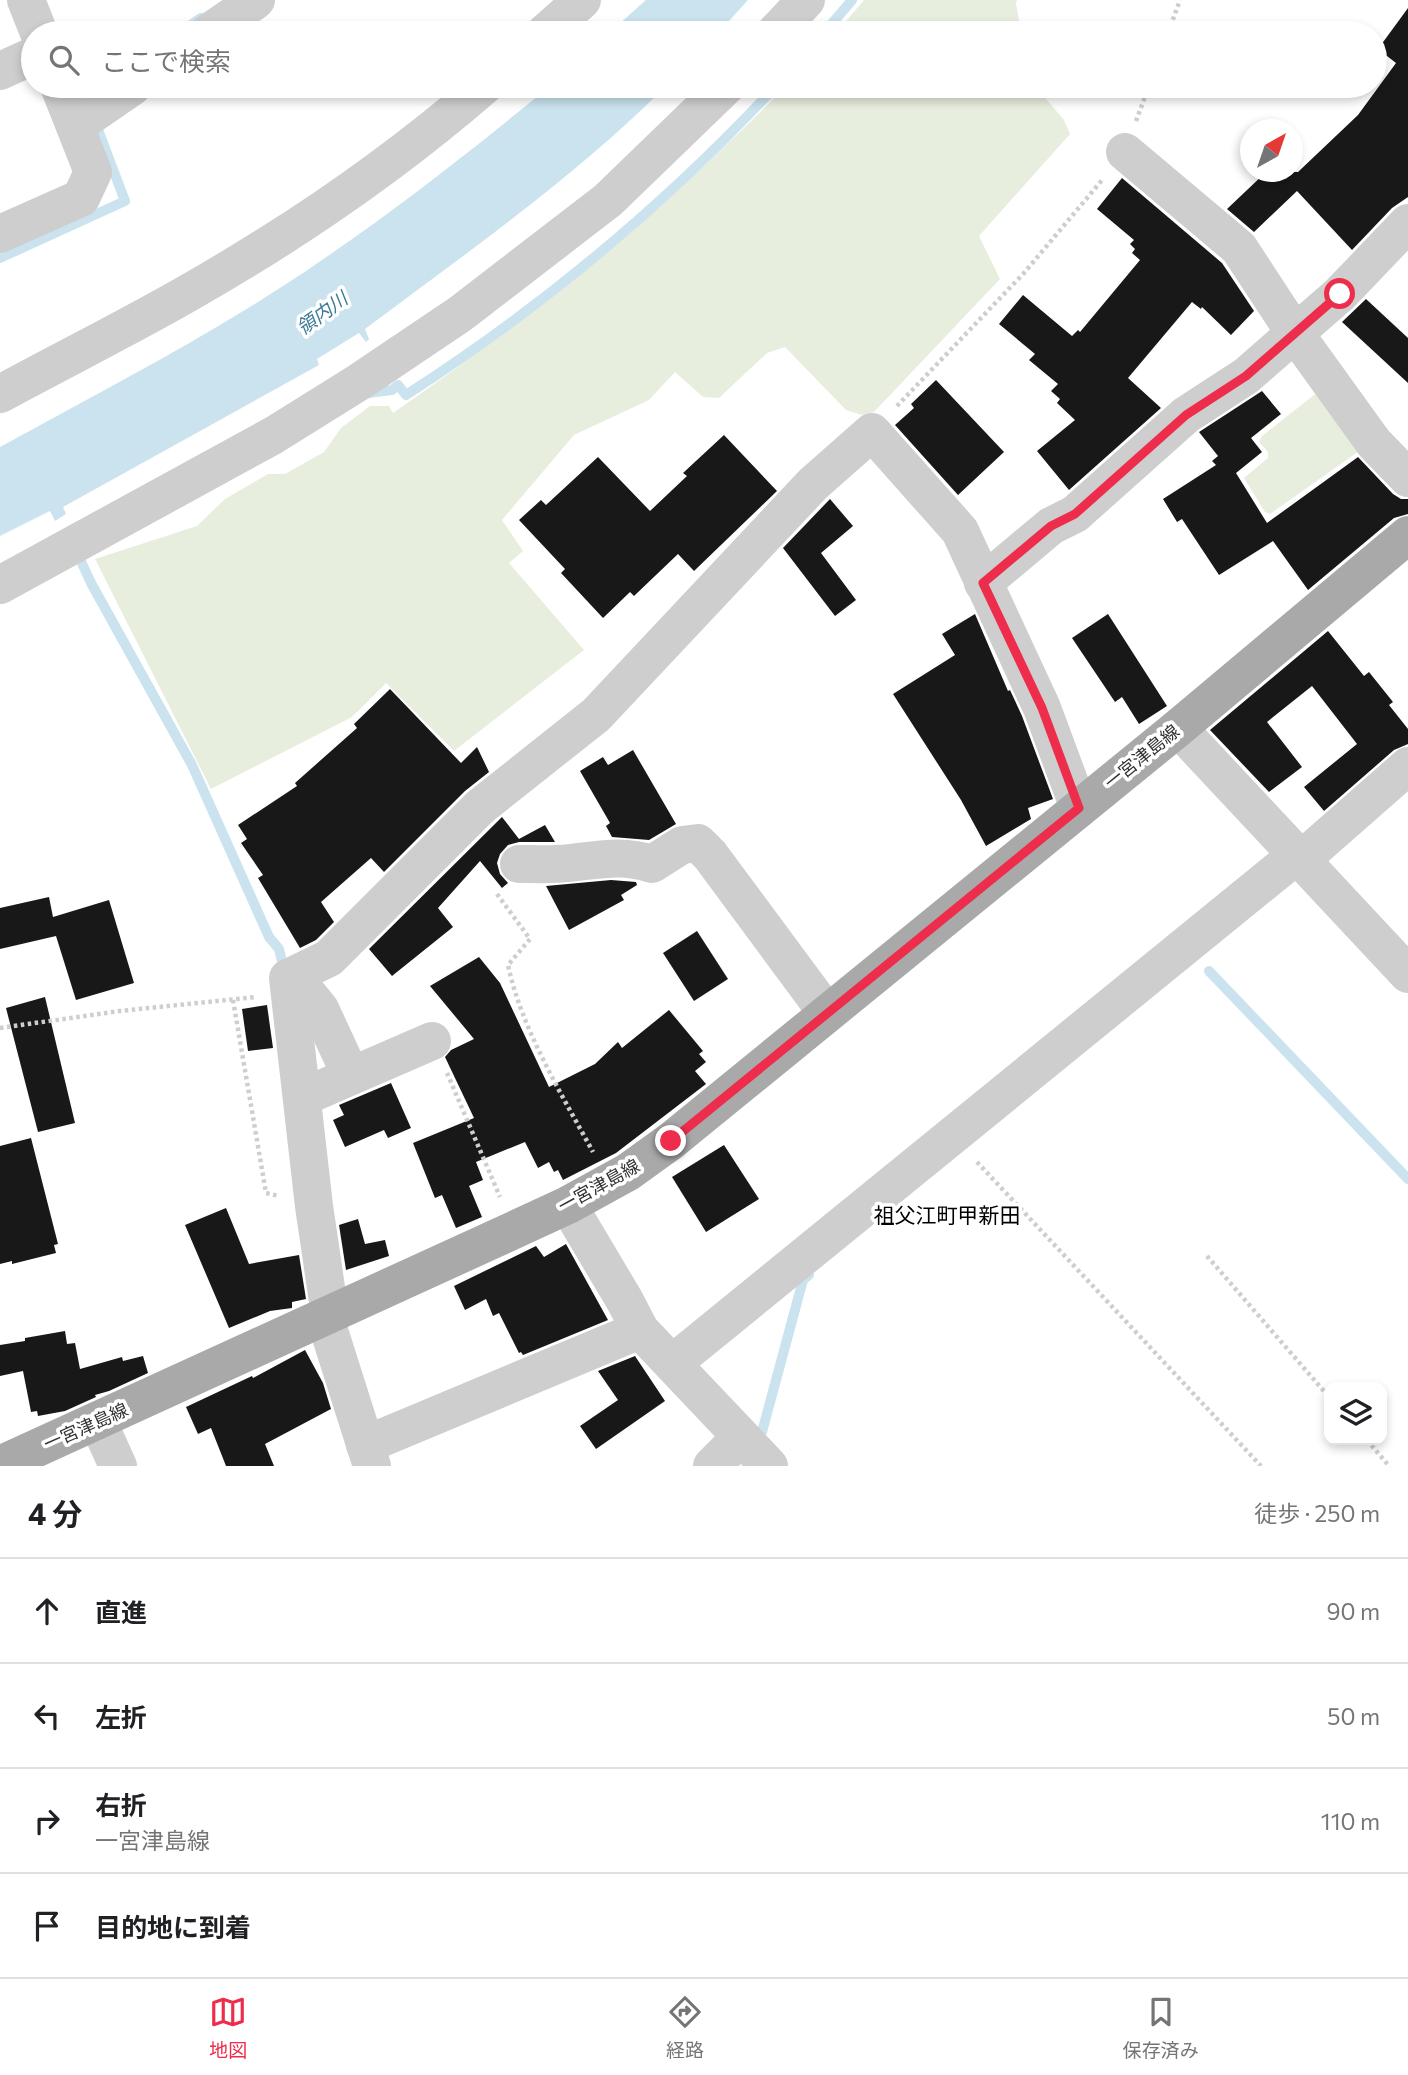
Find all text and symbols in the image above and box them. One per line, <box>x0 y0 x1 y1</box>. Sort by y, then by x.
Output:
search box <box>21 21 1387 98</box>
icon: search <box>45 41 83 79</box>
text: ここで検索 <box>101 45 231 76</box>
north arrow <box>1240 119 1303 182</box>
route start <box>1324 278 1355 309</box>
water label: 領内川 <box>292 285 353 339</box>
street label: 一宮津島線 <box>1099 719 1183 793</box>
route end <box>655 1125 686 1156</box>
street label: 一宮津島線 <box>554 1154 643 1217</box>
district label: 祖父江町甲新田 <box>874 1202 1021 1227</box>
map controls <box>1324 1382 1387 1445</box>
button: layers <box>1324 1382 1387 1445</box>
street label: 一宮津島線 <box>40 1398 131 1454</box>
text: 4 分 <box>28 1494 82 1531</box>
text: 徒歩 · 250 m <box>1254 1499 1380 1527</box>
icon: ahead <box>28 1592 66 1630</box>
text: 直進 <box>95 1596 147 1627</box>
text: 90 m <box>1327 1597 1380 1625</box>
icon: left <box>28 1697 66 1735</box>
text: 左折 <box>95 1701 147 1732</box>
text: 50 m <box>1327 1702 1380 1730</box>
text: 右折 <box>95 1789 147 1820</box>
icon: right <box>28 1802 66 1840</box>
text: 110 m <box>1321 1807 1380 1835</box>
text: 一宮津島線 <box>95 1826 210 1854</box>
icon: arrive <box>28 1907 66 1945</box>
text: 目的地に到着 <box>95 1911 251 1942</box>
tab: 地図 <box>209 1993 247 2062</box>
tab: 経路 <box>666 1993 704 2062</box>
tab: 保存済み <box>1123 1993 1199 2062</box>

